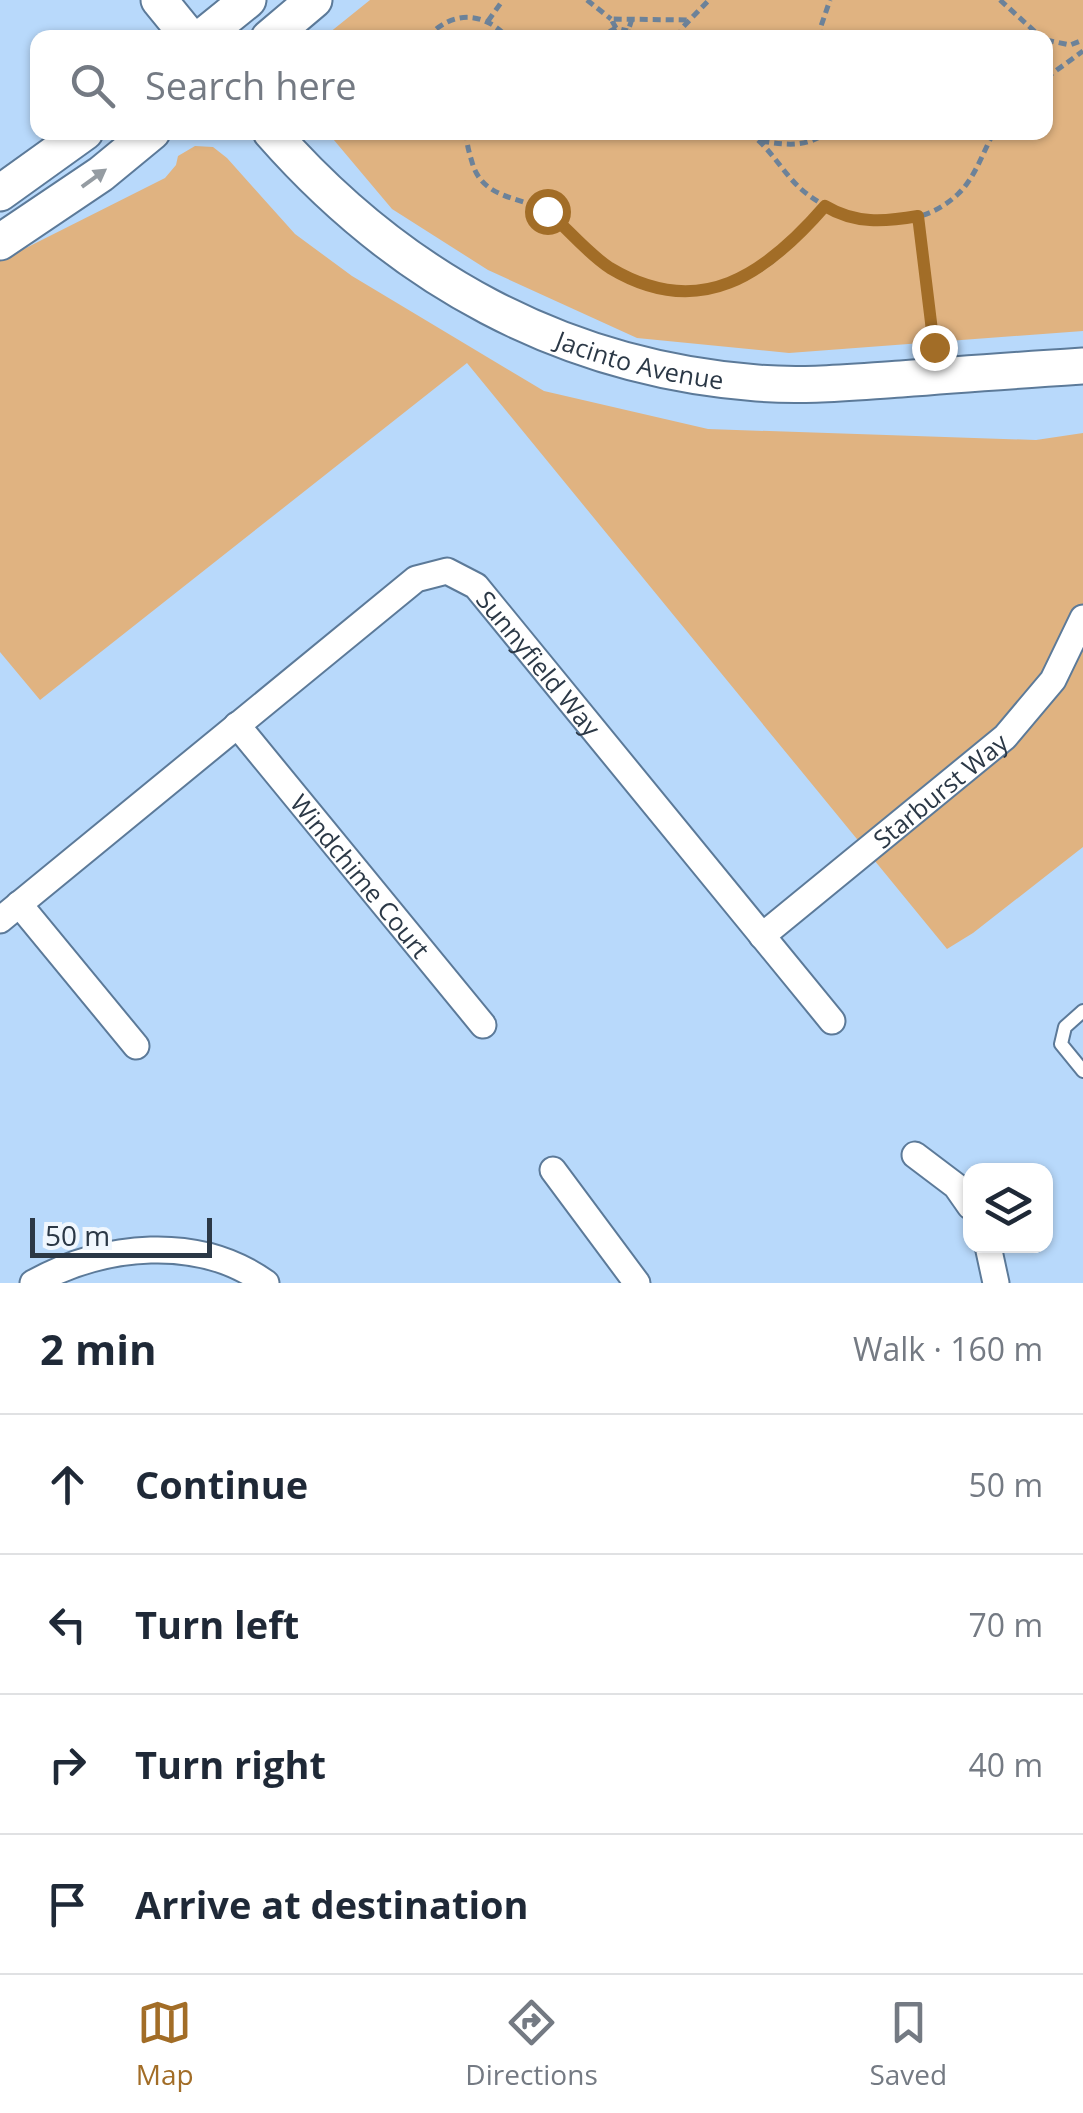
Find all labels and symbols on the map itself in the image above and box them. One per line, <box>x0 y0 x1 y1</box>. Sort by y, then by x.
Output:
one-way arrow <box>81 168 108 188</box>
route start <box>525 189 571 235</box>
street label: Jacinto Avenue <box>549 321 726 397</box>
route end <box>912 325 958 371</box>
street label: Sunnyfield Way <box>469 583 609 743</box>
street label: Starburst Way <box>866 725 1015 856</box>
street label: Windchime Court <box>283 787 438 965</box>
scale bar <box>30 1213 212 1258</box>

